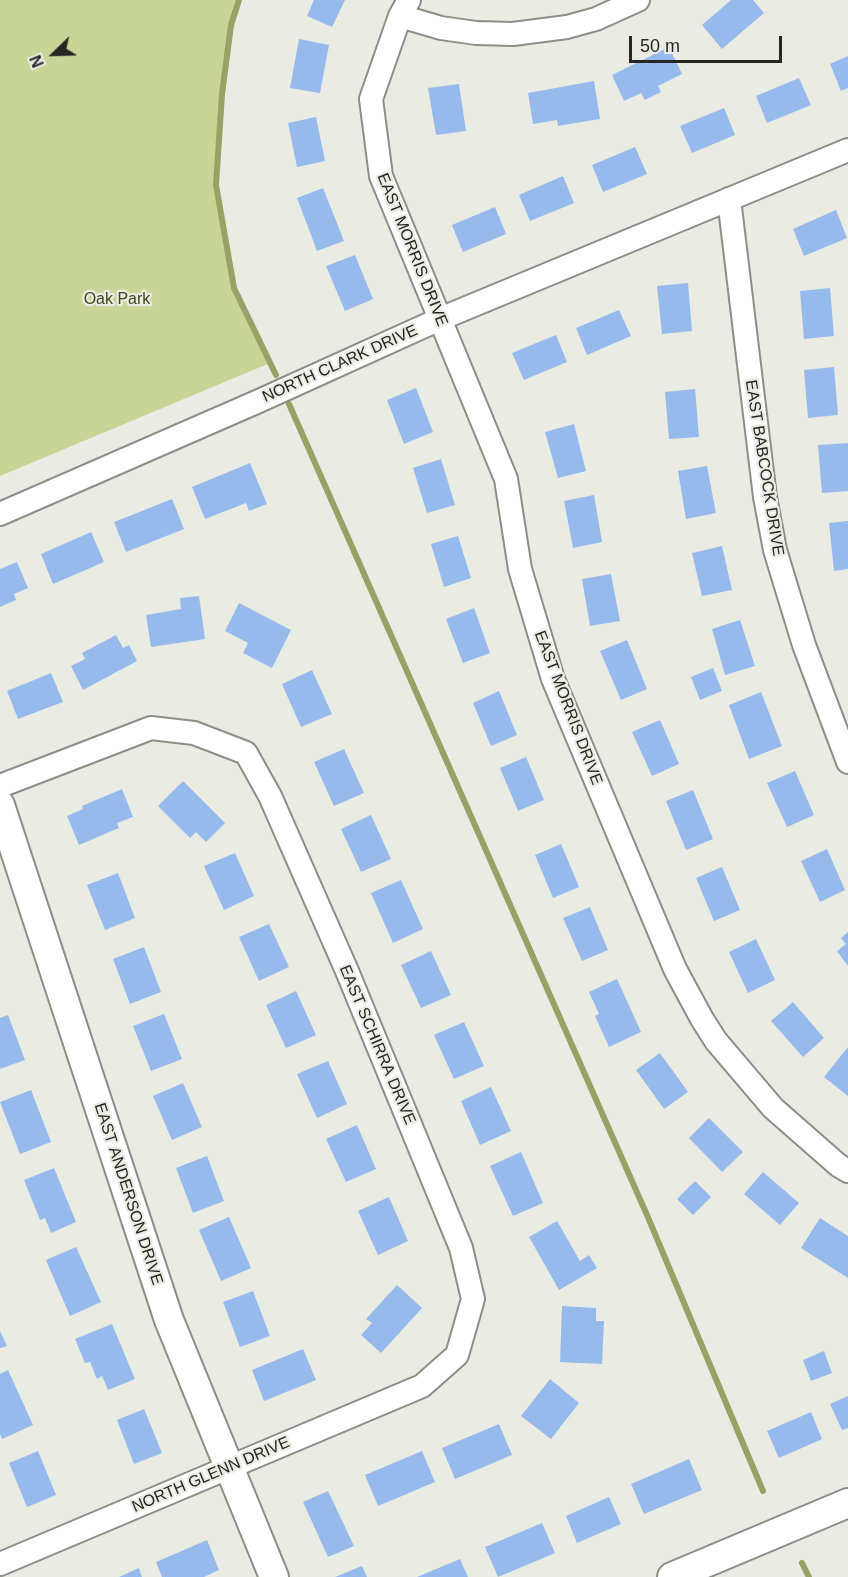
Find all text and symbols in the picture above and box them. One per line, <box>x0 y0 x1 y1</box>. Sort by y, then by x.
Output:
north arrow <box>24 24 84 84</box>
scale bar <box>632 24 785 62</box>
text: 50 m <box>640 36 680 56</box>
text: N <box>27 53 47 70</box>
street label: EAST MORRIS DRIVE <box>372 171 452 329</box>
park label: Oak Park <box>84 290 150 310</box>
street label: NORTH CLARK DRIVE <box>259 321 421 407</box>
street label: EAST BABCOCK DRIVE <box>741 379 787 557</box>
street label: EAST MORRIS DRIVE <box>530 628 606 788</box>
street label: EAST SCHIRRA DRIVE <box>335 962 419 1128</box>
street label: EAST ANDERSON DRIVE <box>89 1101 167 1287</box>
street label: NORTH GLENN DRIVE <box>129 1433 293 1517</box>

